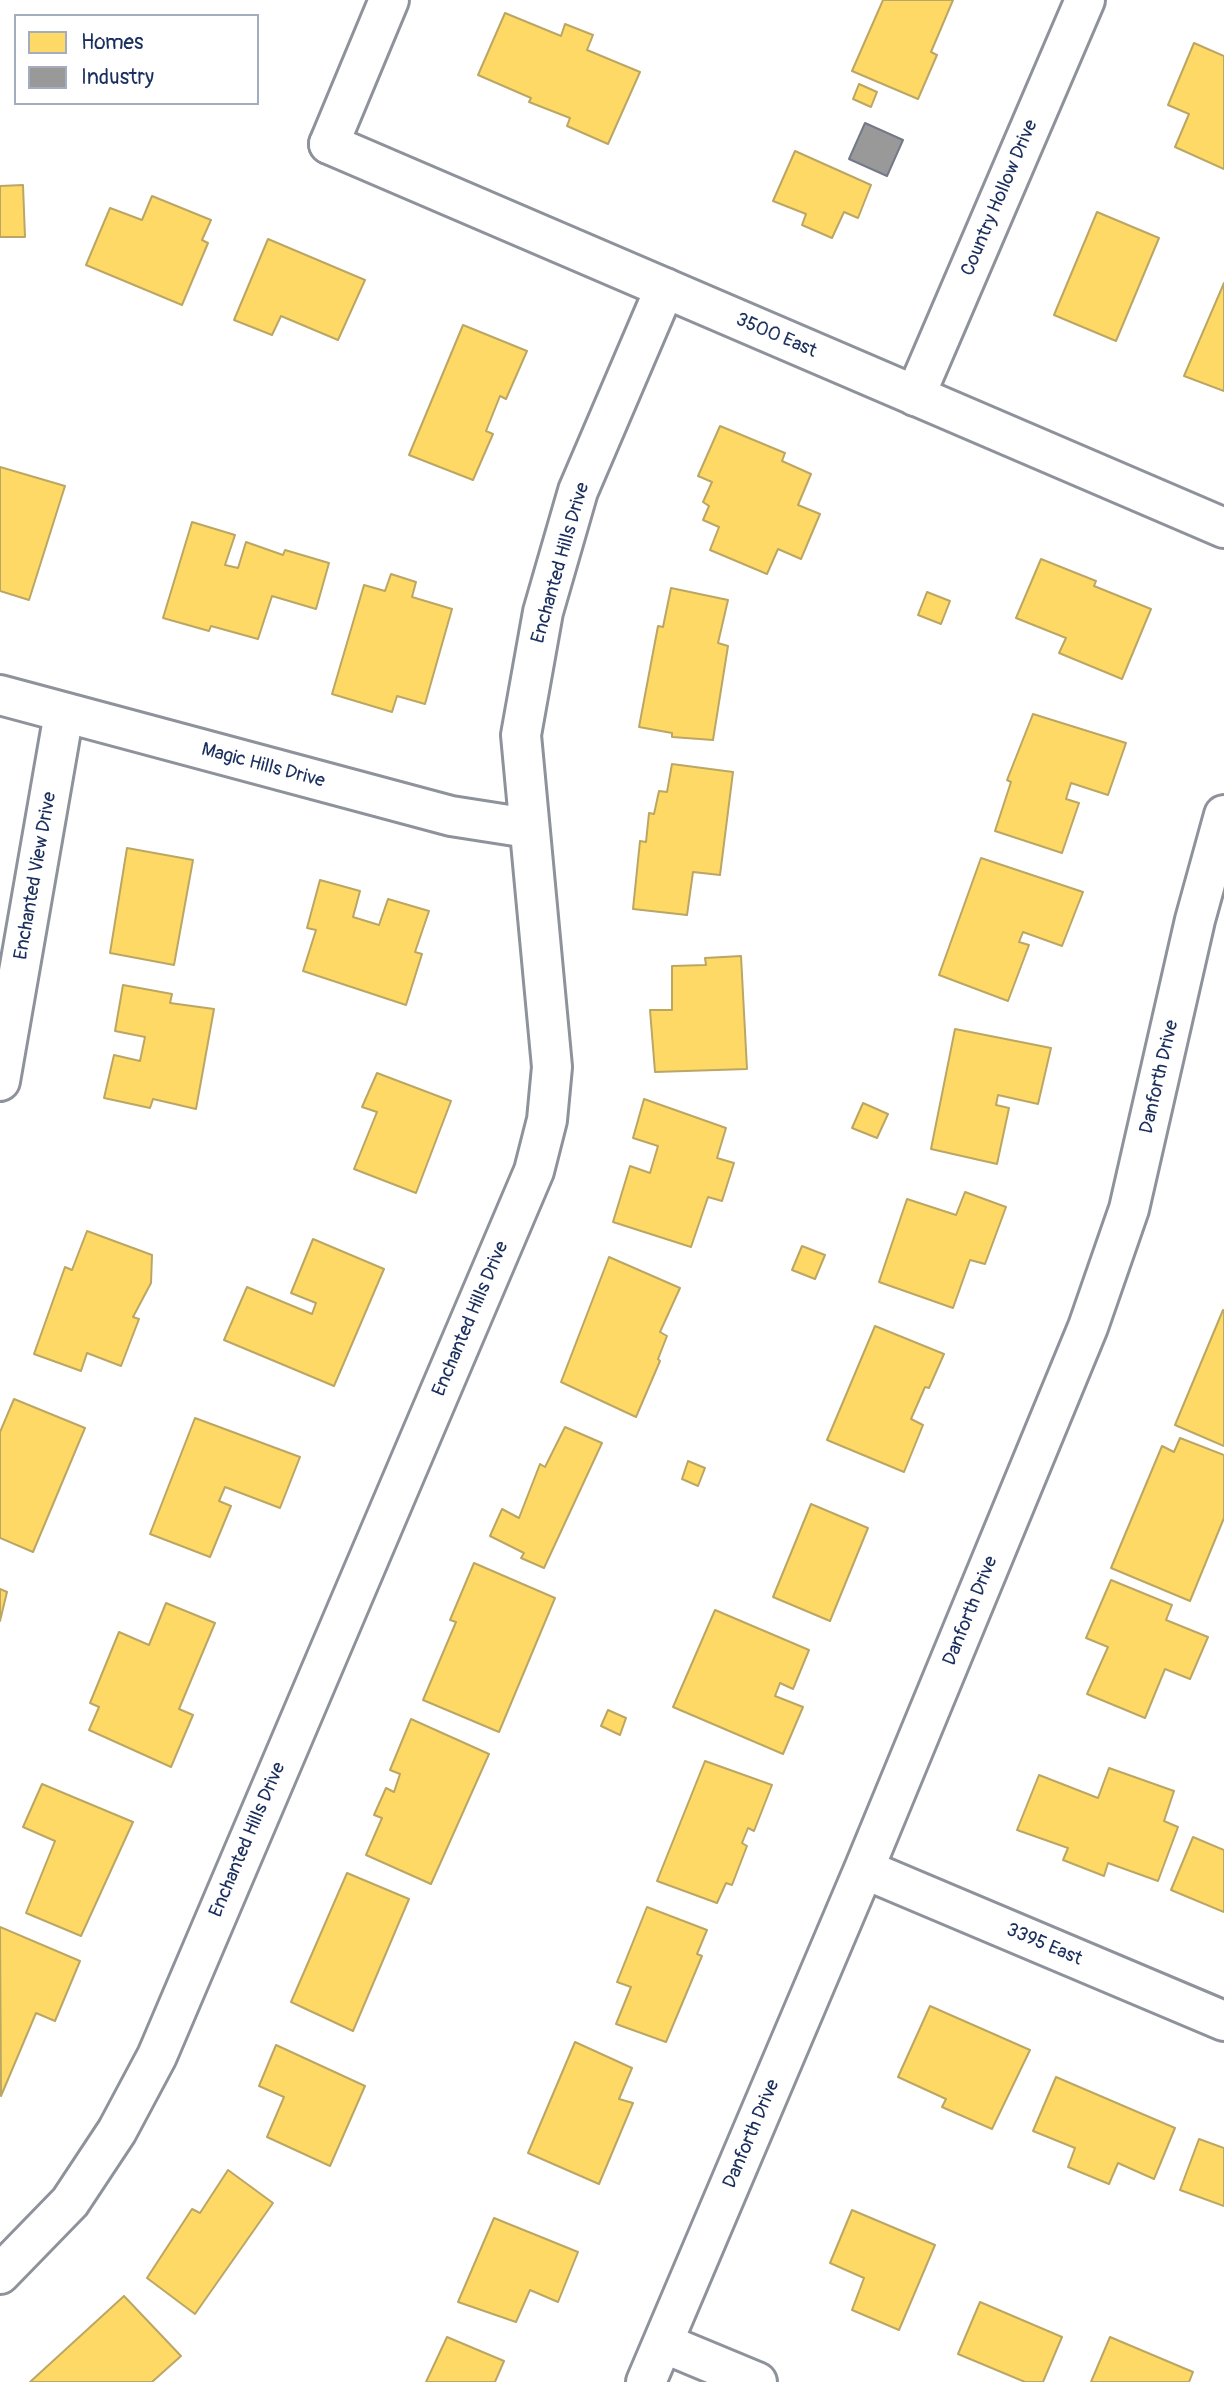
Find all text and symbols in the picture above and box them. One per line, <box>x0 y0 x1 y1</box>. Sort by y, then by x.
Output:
legend <box>14 14 259 105</box>
text: Homes <box>81 29 143 56</box>
text: Industry <box>81 64 154 91</box>
street label: Country Hollow Drive <box>957 116 1043 280</box>
street label: 3500 East <box>732 309 820 363</box>
street label: Enchanted Hills Drive <box>527 480 595 646</box>
street label: Magic Hills Drive <box>199 739 327 793</box>
street label: Enchanted View Drive <box>10 790 62 962</box>
street label: Danforth Drive <box>1136 1018 1184 1136</box>
street label: Enchanted Hills Drive <box>428 1238 514 1400</box>
street label: Danforth Drive <box>939 1553 1003 1669</box>
street label: Enchanted Hills Drive <box>205 1759 291 1921</box>
street label: 3395 East <box>1003 1919 1085 1971</box>
street label: Danforth Drive <box>719 2076 785 2192</box>

